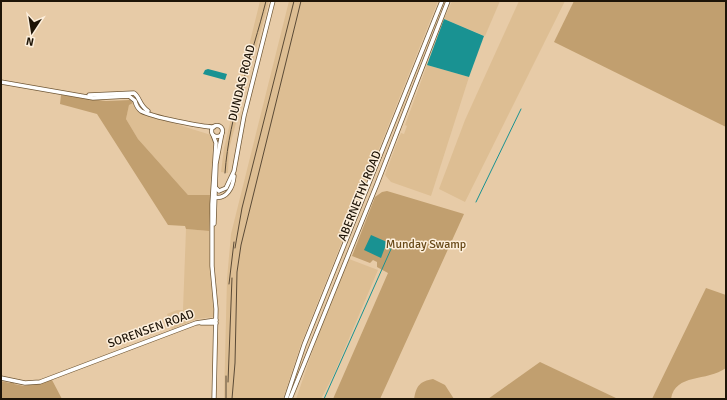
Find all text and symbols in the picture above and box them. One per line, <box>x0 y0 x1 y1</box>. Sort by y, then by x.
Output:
north arrow <box>12 12 52 52</box>
text: N <box>25 34 35 48</box>
street label: DUNDAS ROAD <box>225 43 259 123</box>
street label: ABERNETHY ROAD <box>335 148 385 243</box>
park label: Munday Swamp <box>386 237 466 252</box>
street label: SORENSEN ROAD <box>106 306 196 352</box>

